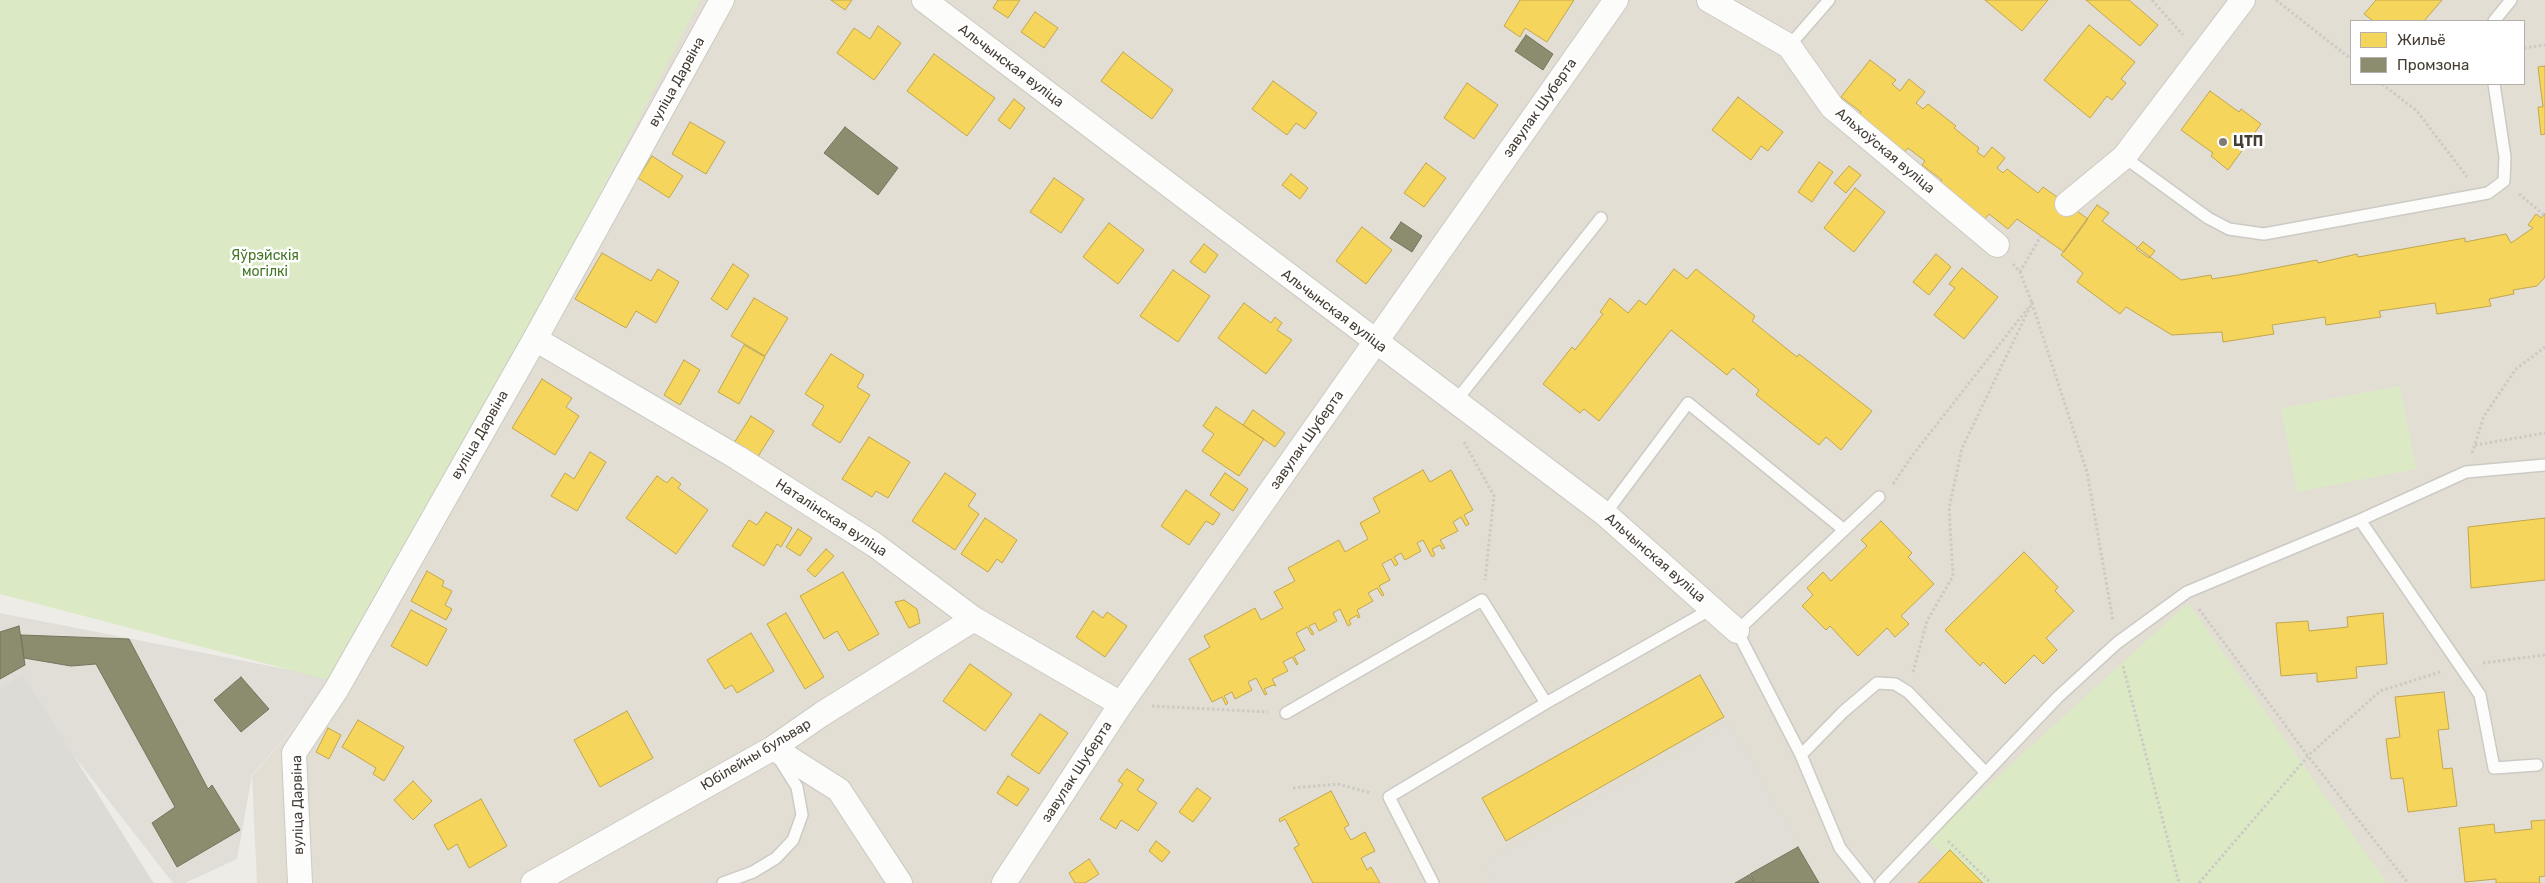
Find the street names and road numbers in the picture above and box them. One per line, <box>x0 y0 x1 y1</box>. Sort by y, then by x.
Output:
street label: Альчынская вуліца <box>955 21 1067 111</box>
street label: вуліца Дарвіна <box>645 34 709 130</box>
street label: завулак Шуберта <box>1500 55 1580 161</box>
street label: Альхоўская вуліца <box>1832 105 1938 197</box>
street label: Альчынская вуліца <box>1278 266 1390 356</box>
street label: завулак Шуберта <box>1267 387 1347 493</box>
street label: вуліца Дарвіна <box>448 388 512 482</box>
street label: Наталінская вуліца <box>772 476 890 560</box>
street label: Альчынская вуліца <box>1601 510 1709 606</box>
street label: Юбілейны бульвар <box>698 715 814 795</box>
street label: завулак Шуберта <box>1038 718 1116 826</box>
street label: вуліца Дарвіна <box>289 755 307 855</box>

